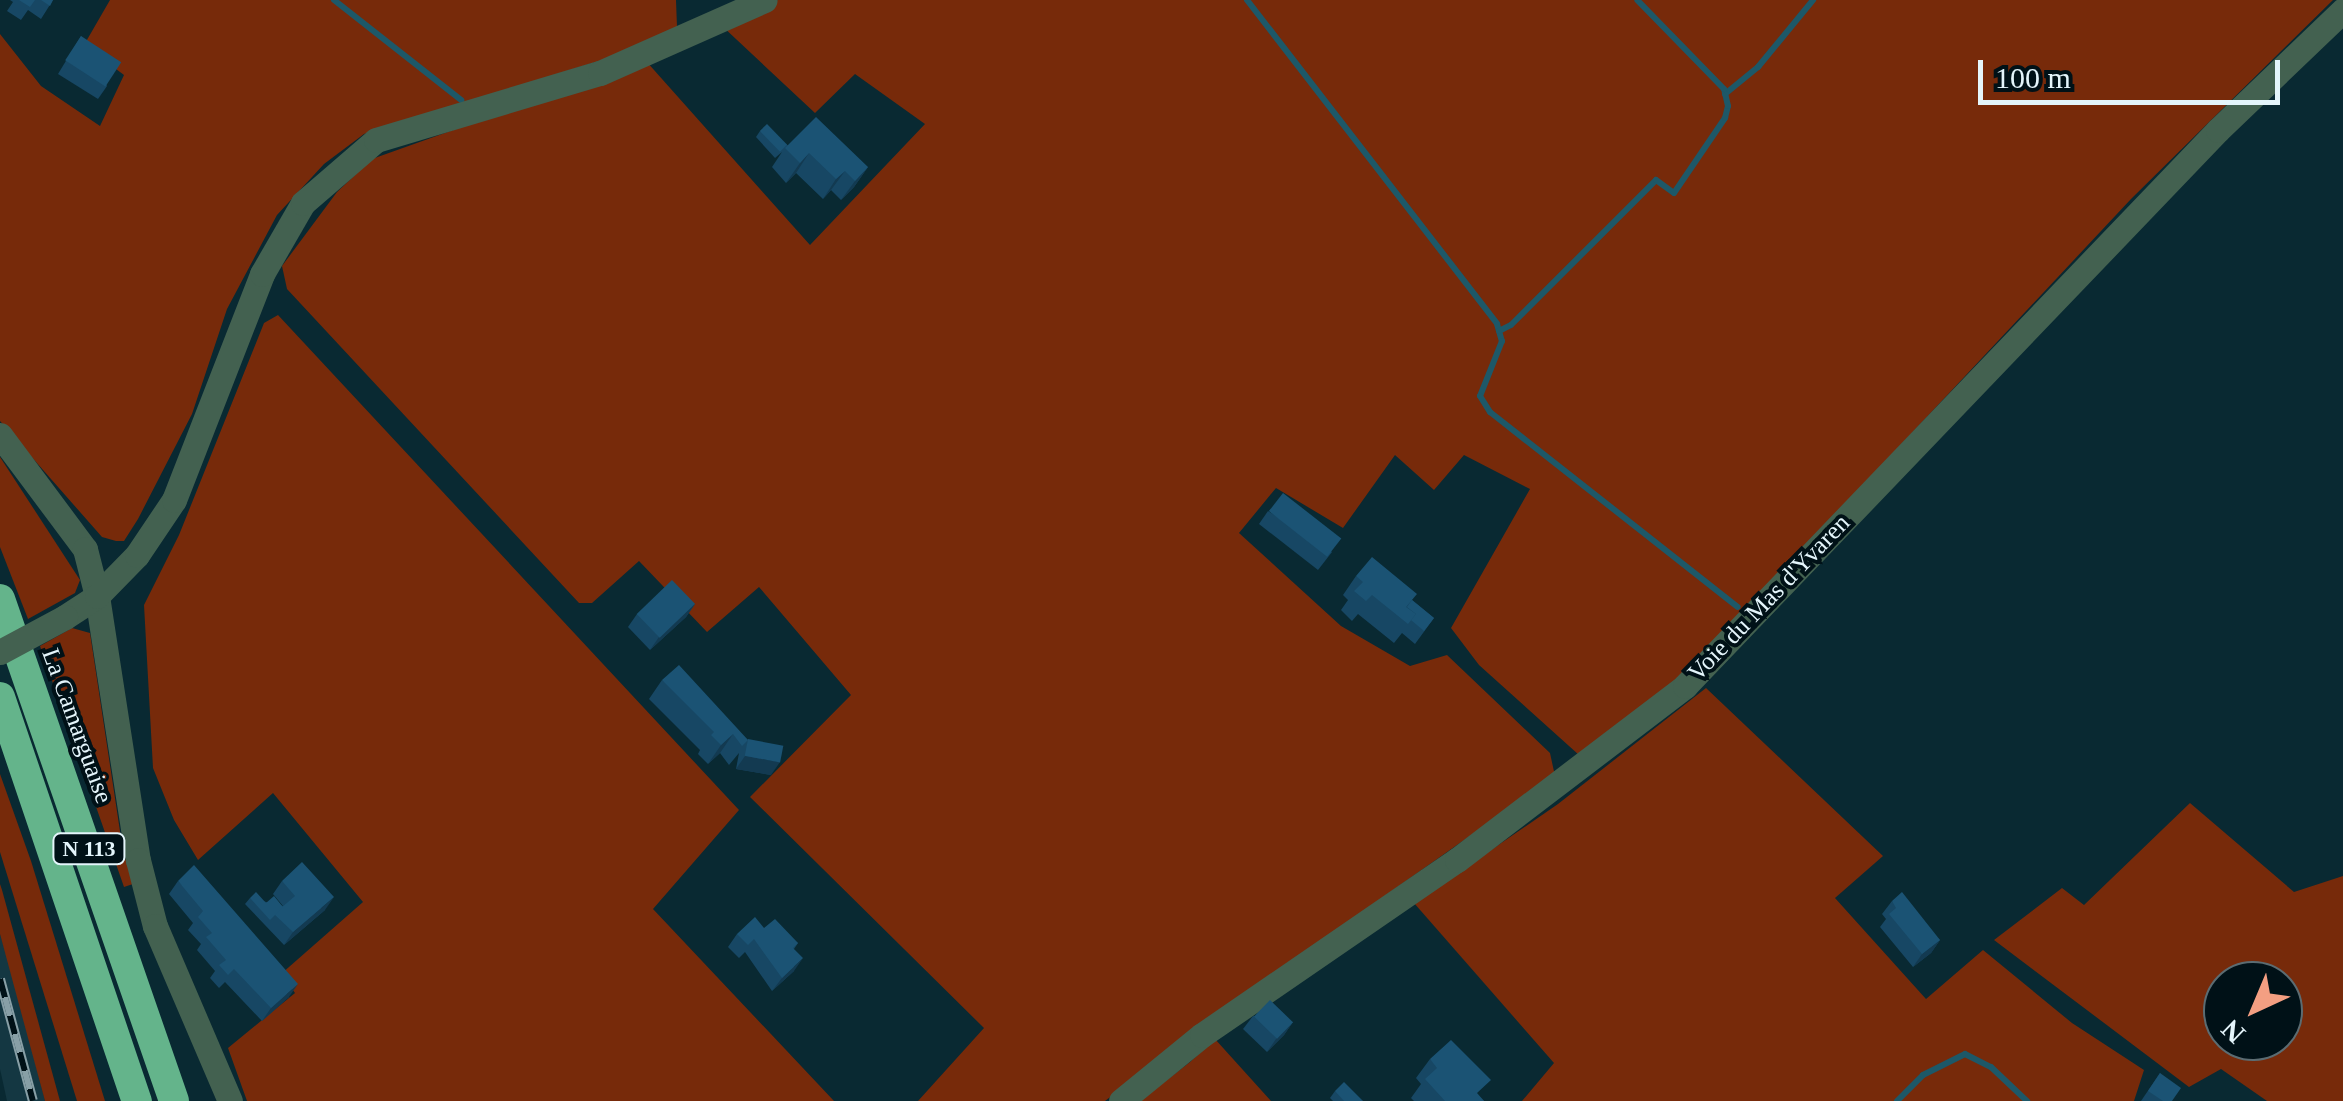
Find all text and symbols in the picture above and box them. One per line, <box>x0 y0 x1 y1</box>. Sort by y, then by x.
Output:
scale bar <box>1983 40 2286 102</box>
text: 100 m <box>1995 61 2071 94</box>
street label: Voie du Mas d'Yvaren <box>1682 508 1856 688</box>
street label: La Camarguaise <box>35 644 119 808</box>
road number: N 113 <box>52 832 126 866</box>
north arrow <box>2203 961 2303 1061</box>
text: N <box>2215 1013 2251 1050</box>

